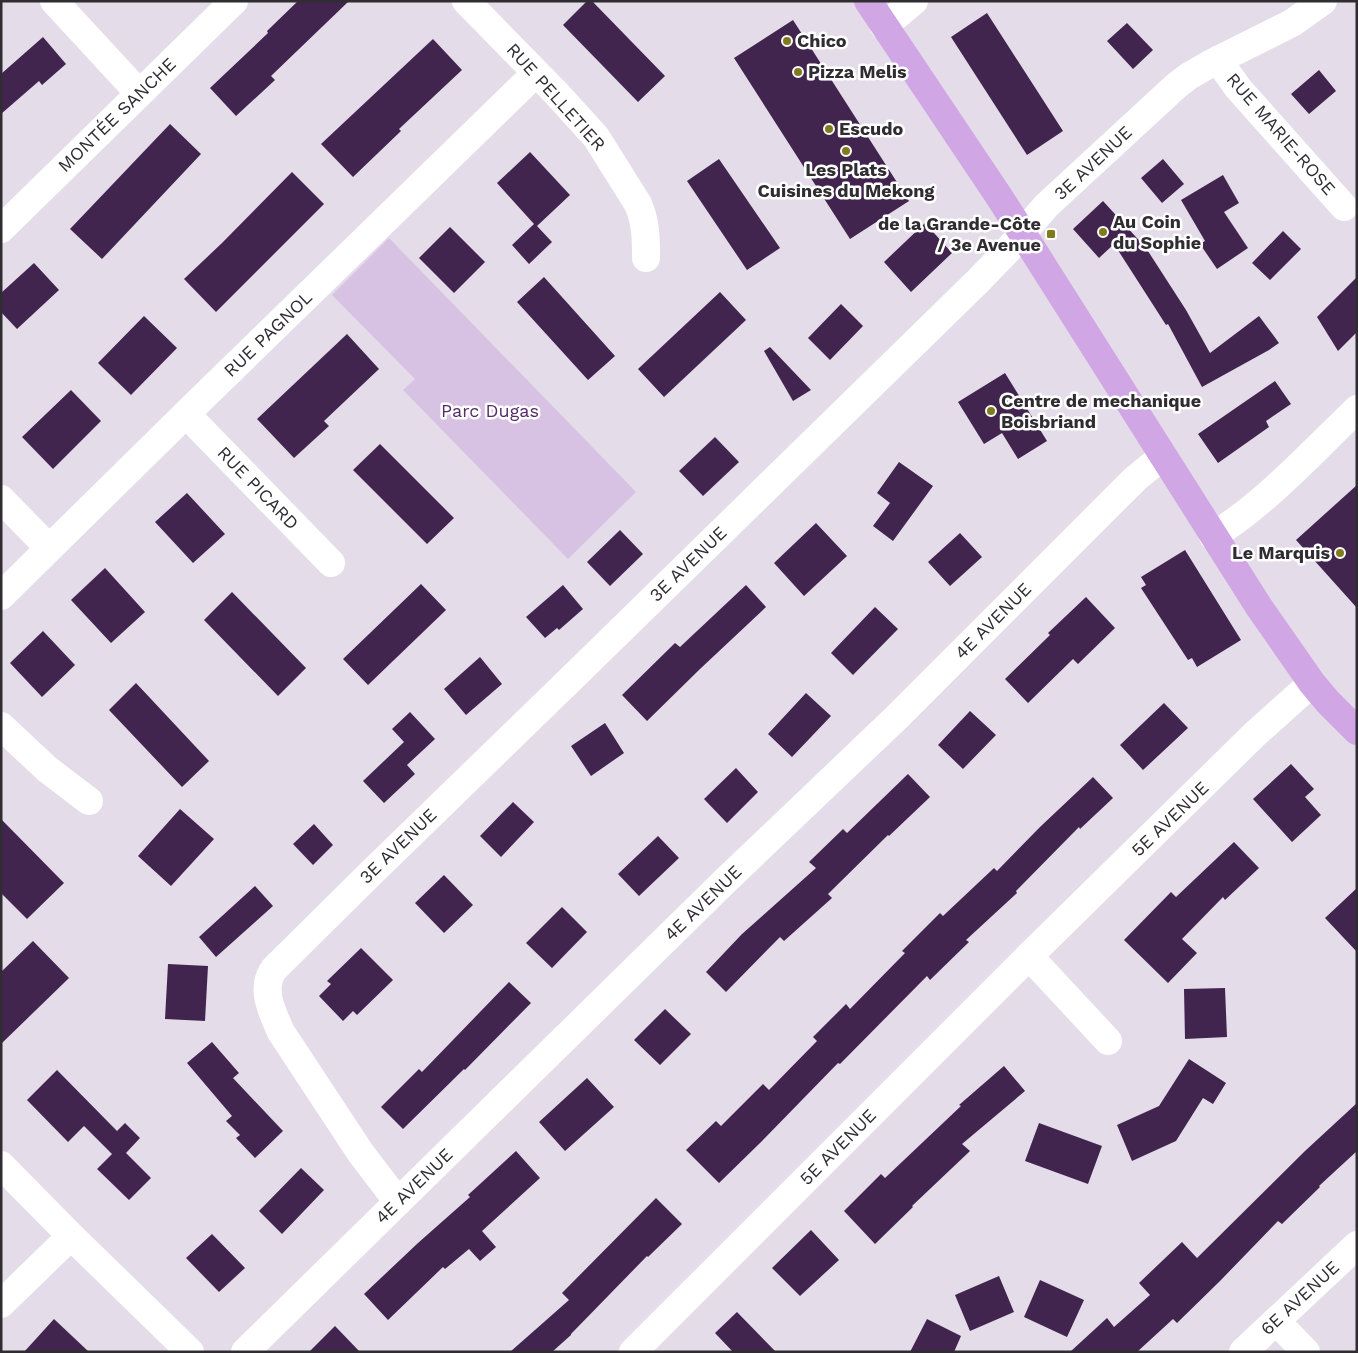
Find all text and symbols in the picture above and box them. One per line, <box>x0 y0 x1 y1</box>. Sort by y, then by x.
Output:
place label: Chico <box>797 30 847 51</box>
marker: Chico <box>781 35 793 47</box>
street label: RUE PELLETIER <box>503 39 610 155</box>
street label: MONTÉE SANCHE <box>53 53 180 176</box>
place label: Pizza Melis <box>808 61 907 82</box>
marker: Pizza Melis <box>792 66 804 78</box>
street label: RUE MARIE-ROSE <box>1223 68 1340 199</box>
place label: Escudo <box>839 118 904 139</box>
street label: 3E AVENUE <box>1049 121 1136 204</box>
marker: Escudo <box>823 123 835 135</box>
marker: Les Plats Cuisines du Mekong <box>840 145 852 157</box>
place label: Les Plats Cuisines du Mekong <box>758 159 935 201</box>
place label: Au Coin du Sophie <box>1113 211 1201 253</box>
place label: de la Grande-Côte / 3e Avenue <box>878 213 1041 255</box>
marker: Au Coin du Sophie <box>1097 226 1109 238</box>
marker: de la Grande-Côte / 3e Avenue <box>1045 228 1057 240</box>
street label: RUE PAGNOL <box>219 286 316 381</box>
place label: Centre de mechanique Boisbriand <box>1001 390 1201 432</box>
park label: Parc Dugas <box>441 400 539 421</box>
marker: Centre de mechanique Boisbriand <box>985 405 997 417</box>
street label: RUE PICARD <box>213 442 303 534</box>
street label: 3E AVENUE <box>645 522 730 606</box>
place label: Le Marquis <box>1232 542 1330 563</box>
marker: Le Marquis <box>1334 547 1346 559</box>
street label: 4E AVENUE <box>950 578 1035 663</box>
street label: 5E AVENUE <box>1127 777 1212 860</box>
street label: 3E AVENUE <box>355 804 440 888</box>
street label: 4E AVENUE <box>660 861 746 945</box>
street label: 5E AVENUE <box>795 1104 880 1189</box>
street label: 4E AVENUE <box>371 1144 457 1228</box>
street label: 6E AVENUE <box>1256 1256 1343 1339</box>

